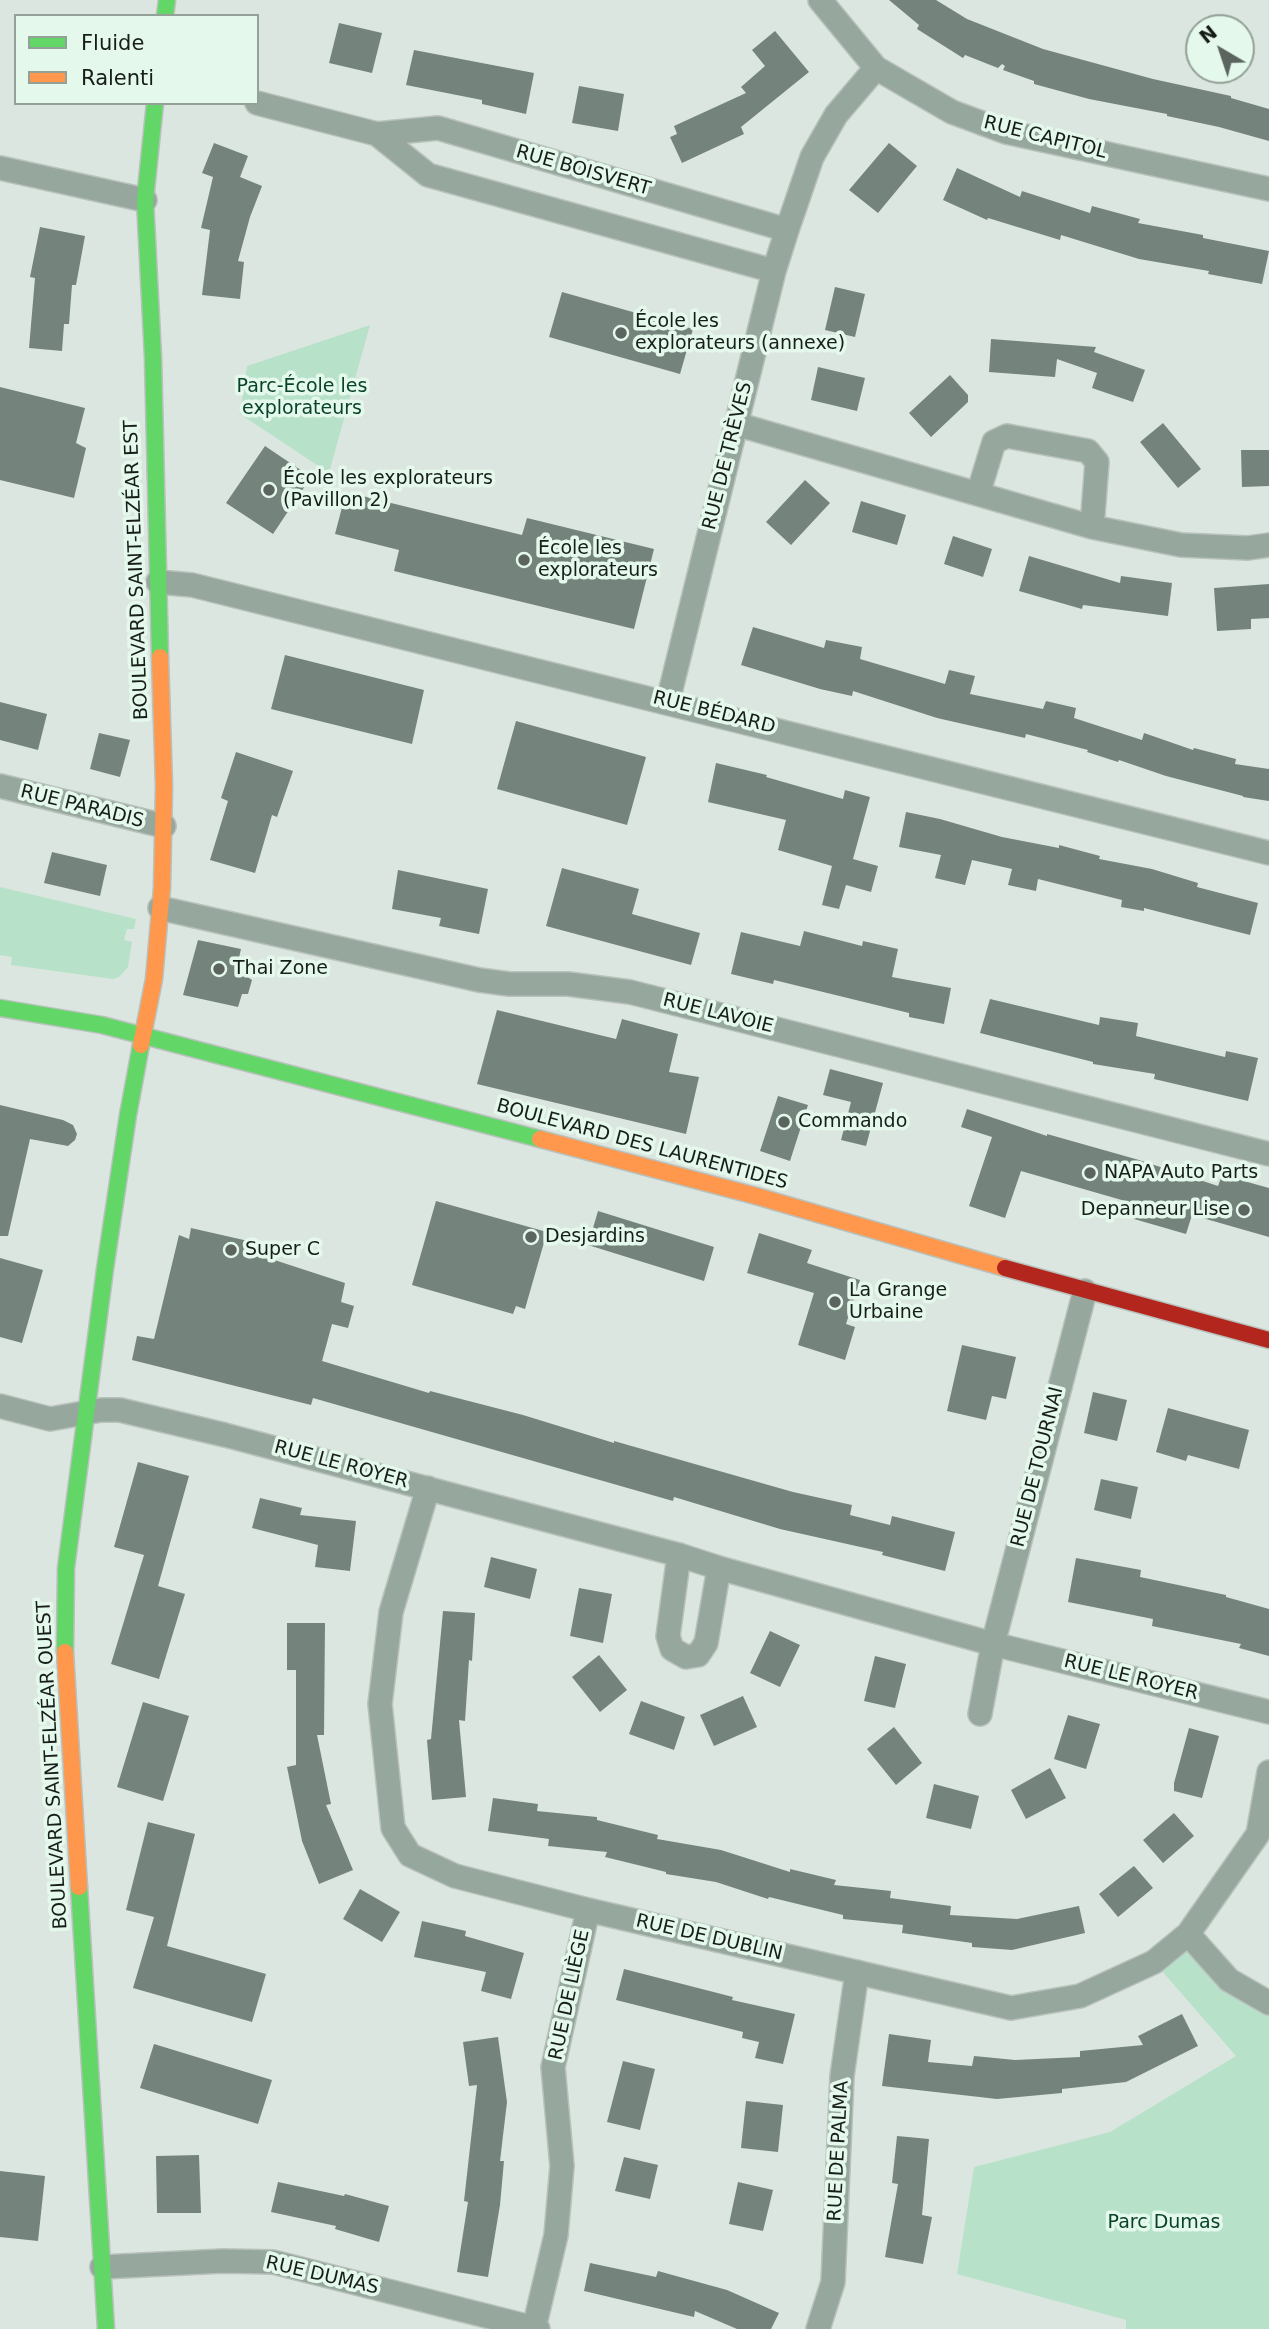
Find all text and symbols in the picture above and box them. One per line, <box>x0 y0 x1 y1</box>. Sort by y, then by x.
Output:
legend <box>14 14 259 105</box>
north arrow <box>1185 14 1255 84</box>
text: N <box>1195 21 1221 48</box>
text: Fluide <box>81 31 144 55</box>
text: Ralenti <box>81 66 154 90</box>
street label: RUE CAPITOL <box>981 112 1109 164</box>
street label: RUE BOISVERT <box>513 141 653 201</box>
place label: École les explorateurs (annexe) <box>635 311 845 355</box>
marker: École les explorateurs (annexe) <box>613 325 629 341</box>
park label: Parc-École les explorateurs <box>237 376 367 420</box>
street label: RUE DE TRÈVES <box>699 380 757 532</box>
street label: BOULEVARD SAINT-ELZÉAR EST <box>120 420 154 720</box>
place label: École les explorateurs (Pavillon 2) <box>283 468 493 512</box>
marker: École les explorateurs (Pavillon 2) <box>261 482 277 498</box>
place label: École les explorateurs <box>538 538 658 582</box>
marker: École les explorateurs <box>516 552 532 568</box>
street label: RUE BÉDARD <box>650 687 778 739</box>
street label: RUE PARADIS <box>18 781 146 833</box>
place label: Thai Zone <box>233 958 328 980</box>
marker: Thai Zone <box>211 961 227 977</box>
street label: RUE LAVOIE <box>660 989 776 1039</box>
street label: BOULEVARD DES LAURENTIDES <box>494 1095 790 1195</box>
place label: Commando <box>798 1111 907 1133</box>
marker: Commando <box>776 1114 792 1130</box>
place label: NAPA Auto Parts <box>1104 1162 1258 1184</box>
marker: NAPA Auto Parts <box>1082 1165 1098 1181</box>
place label: Depanneur Lise <box>1081 1199 1230 1221</box>
marker: Depanneur Lise <box>1236 1202 1252 1218</box>
place label: Desjardins <box>545 1226 645 1248</box>
marker: Desjardins <box>523 1229 539 1245</box>
place label: Super C <box>245 1239 320 1261</box>
marker: Super C <box>223 1242 239 1258</box>
place label: La Grange Urbaine <box>849 1280 947 1324</box>
marker: La Grange Urbaine <box>827 1294 843 1310</box>
street label: RUE DE TOURNAI <box>1007 1385 1069 1549</box>
street label: RUE LE ROYER <box>272 1436 410 1494</box>
street label: BOULEVARD SAINT-ELZÉAR OUEST <box>33 1600 73 1930</box>
street label: RUE LE ROYER <box>1061 1650 1201 1706</box>
street label: RUE DE DUBLIN <box>633 1910 785 1966</box>
street label: RUE DE LIÈGE <box>545 1928 595 2062</box>
street label: RUE DE PALMA <box>824 2080 854 2222</box>
park label: Parc Dumas <box>1108 2212 1220 2234</box>
street label: RUE DUMAS <box>263 2252 381 2300</box>

